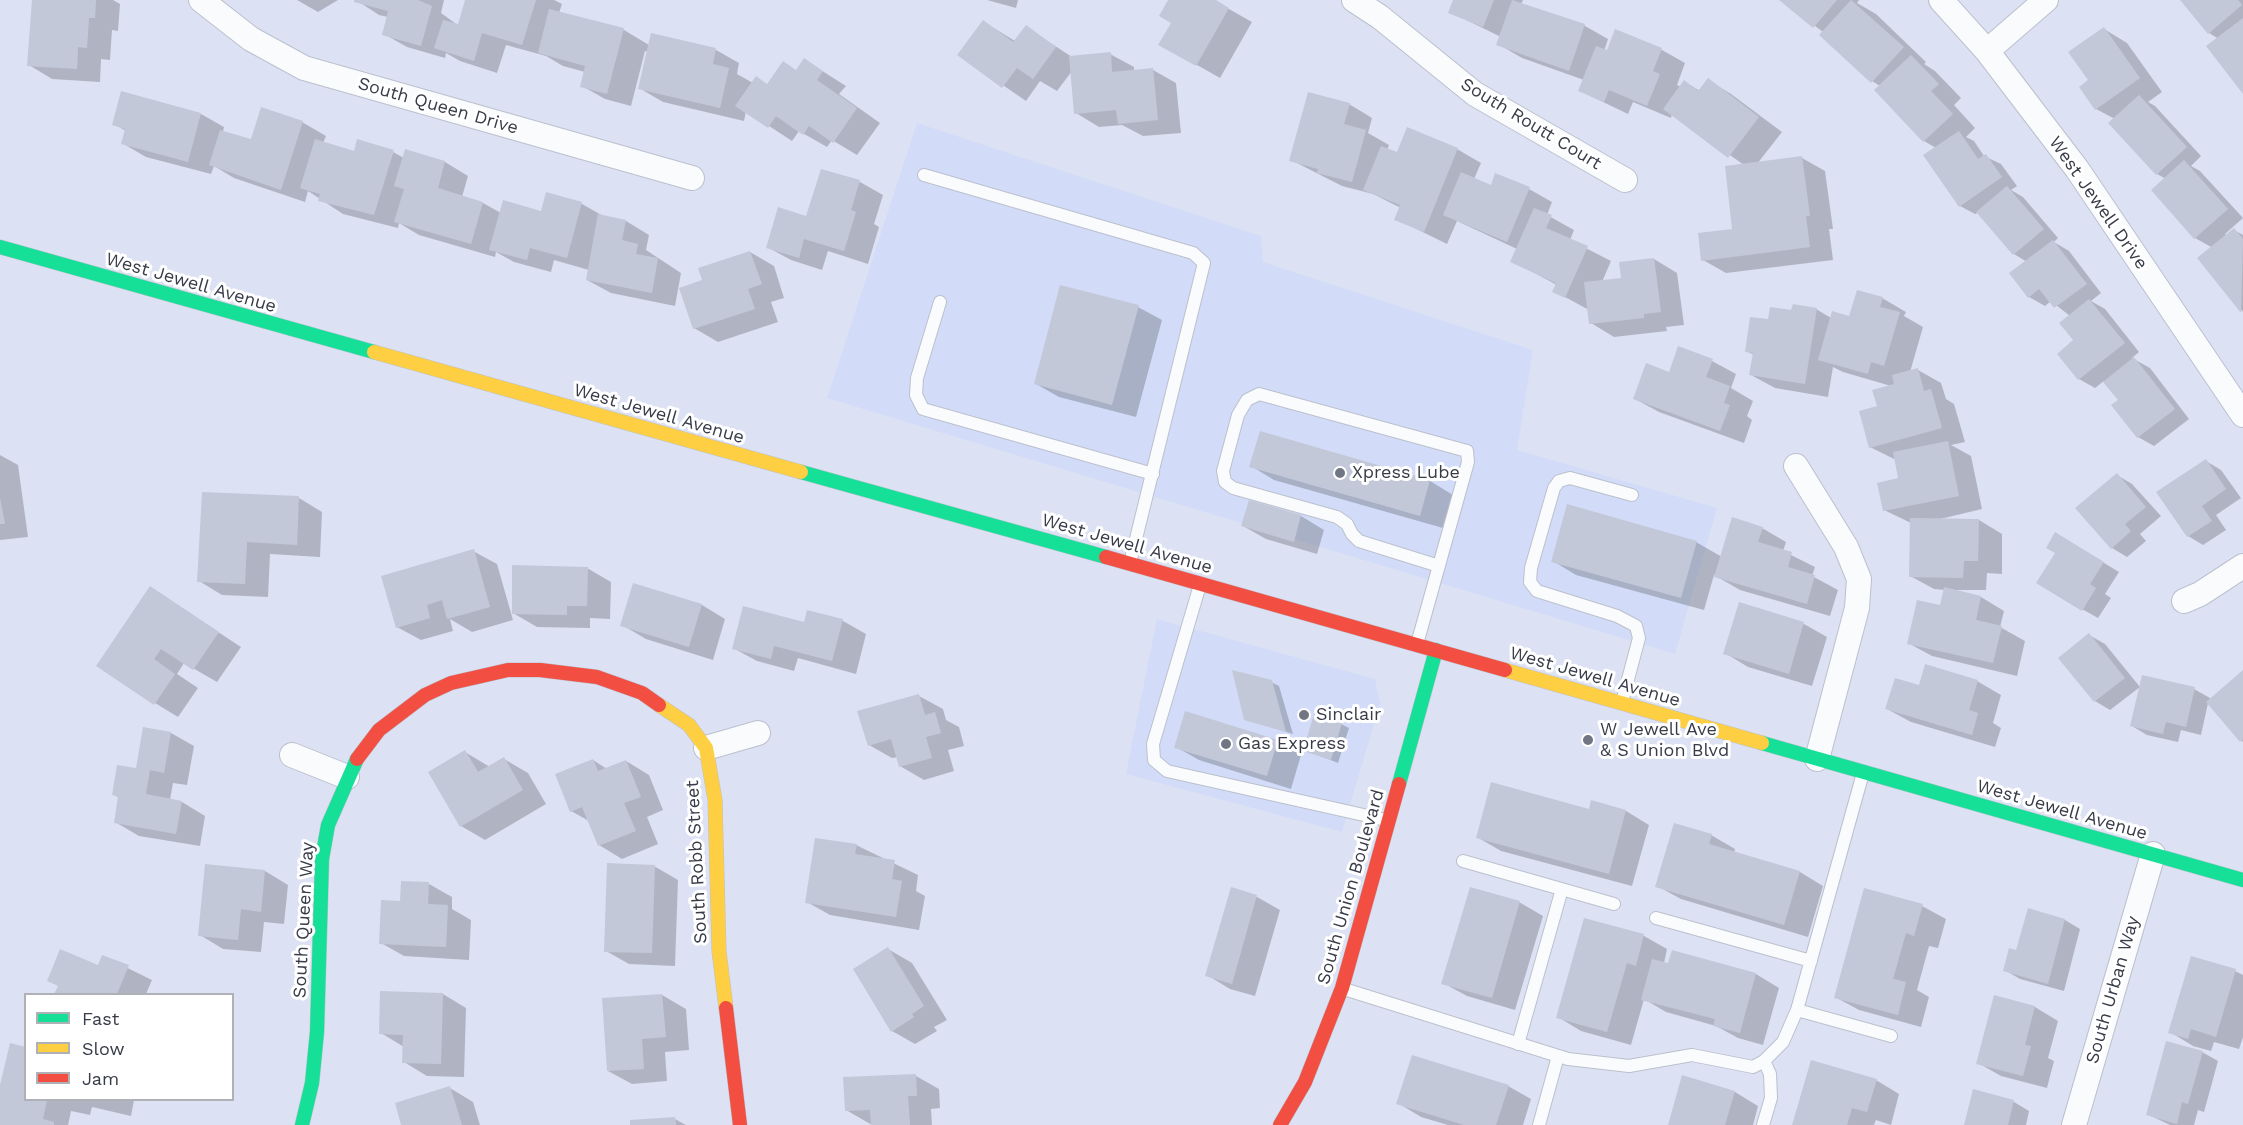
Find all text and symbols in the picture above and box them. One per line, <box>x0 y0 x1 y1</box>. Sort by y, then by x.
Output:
street label: South Queen Drive <box>355 73 521 139</box>
street label: South Routt Court <box>1457 73 1605 175</box>
street label: West Jewell Drive <box>2044 132 2152 274</box>
street label: West Jewell Avenue <box>103 248 279 318</box>
street label: West Jewell Avenue <box>571 379 747 449</box>
place label: Xpress Lube <box>1352 462 1460 484</box>
marker: Xpress Lube <box>1333 466 1347 480</box>
street label: West Jewell Avenue <box>1039 509 1215 579</box>
street label: West Jewell Avenue <box>1507 642 1683 712</box>
place label: Sinclair <box>1316 704 1381 726</box>
marker: Sinclair <box>1297 708 1311 722</box>
place label: W Jewell Ave & S Union Blvd <box>1600 719 1729 762</box>
place label: Gas Express <box>1238 733 1346 755</box>
marker: W Jewell Ave & S Union Blvd <box>1581 733 1595 747</box>
marker: Gas Express <box>1219 737 1233 751</box>
street label: West Jewell Avenue <box>1974 775 2150 845</box>
street label: South Robb Street <box>682 780 712 944</box>
street label: South Union Boulevard <box>1313 787 1389 987</box>
street label: South Queen Way <box>289 841 319 999</box>
street label: South Urban Way <box>2082 914 2144 1066</box>
legend <box>24 993 234 1101</box>
text: Fast <box>82 1008 119 1029</box>
text: Slow <box>82 1038 125 1059</box>
text: Jam <box>82 1068 119 1089</box>

